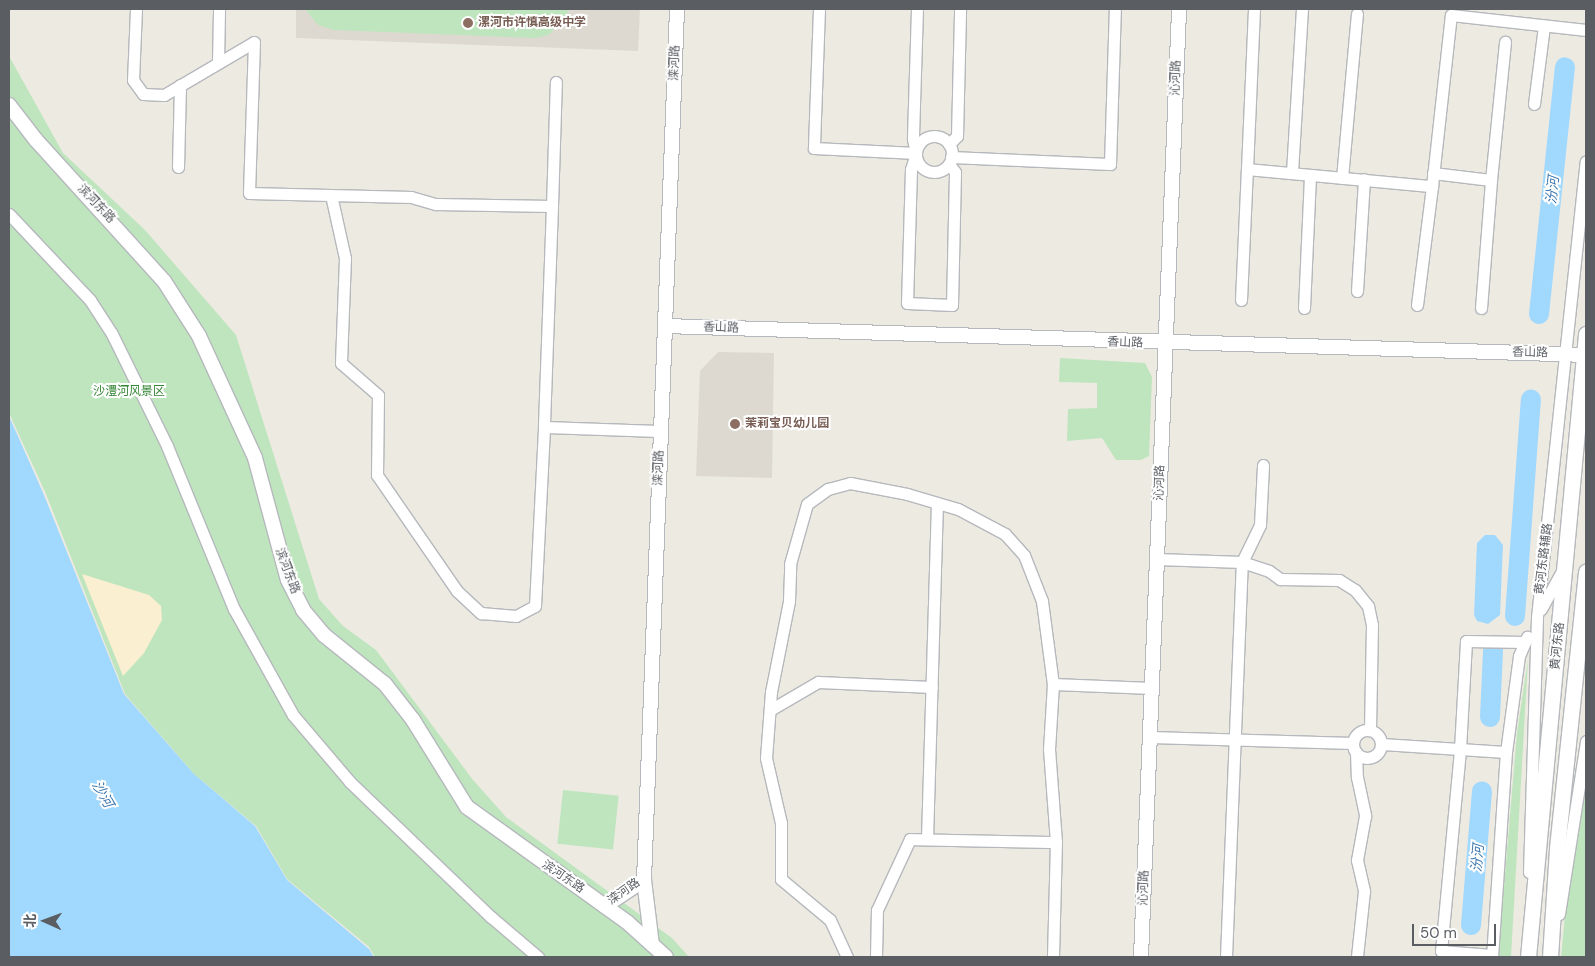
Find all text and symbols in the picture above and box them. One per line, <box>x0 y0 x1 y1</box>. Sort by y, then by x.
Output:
place label: 漯河市许慎高级中学 <box>478 16 586 30</box>
marker: 漯河市许慎高级中学 <box>462 17 474 29</box>
street label: 滦河路 <box>667 45 683 81</box>
street label: 沁河路 <box>1168 60 1184 96</box>
water label: 汾河 <box>1542 175 1562 205</box>
street label: 滨河东路 <box>74 182 118 226</box>
street label: 香山路 <box>703 320 739 336</box>
street label: 香山路 <box>1107 335 1143 351</box>
street label: 香山路 <box>1512 345 1548 361</box>
park label: 沙澧河风景区 <box>93 385 165 399</box>
place label: 茉莉宝贝幼儿园 <box>745 417 829 431</box>
marker: 茉莉宝贝幼儿园 <box>729 418 741 430</box>
street label: 滦河路 <box>651 450 667 486</box>
street label: 沁河路 <box>1152 465 1168 501</box>
street label: 黄河东路辅路 <box>1532 522 1556 596</box>
street label: 滨河东路 <box>272 546 302 596</box>
street label: 黄河东路 <box>1548 621 1568 671</box>
water label: 沙河 <box>89 778 117 810</box>
water label: 汾河 <box>1467 843 1487 873</box>
street label: 滨河东路 <box>539 858 587 896</box>
street label: 沁河路 <box>1136 870 1152 906</box>
street label: 滦河路 <box>605 876 643 908</box>
north arrow <box>20 896 70 946</box>
text: 北 <box>21 913 39 928</box>
scale bar <box>1415 914 1499 946</box>
text: 50 m <box>1420 923 1457 943</box>

